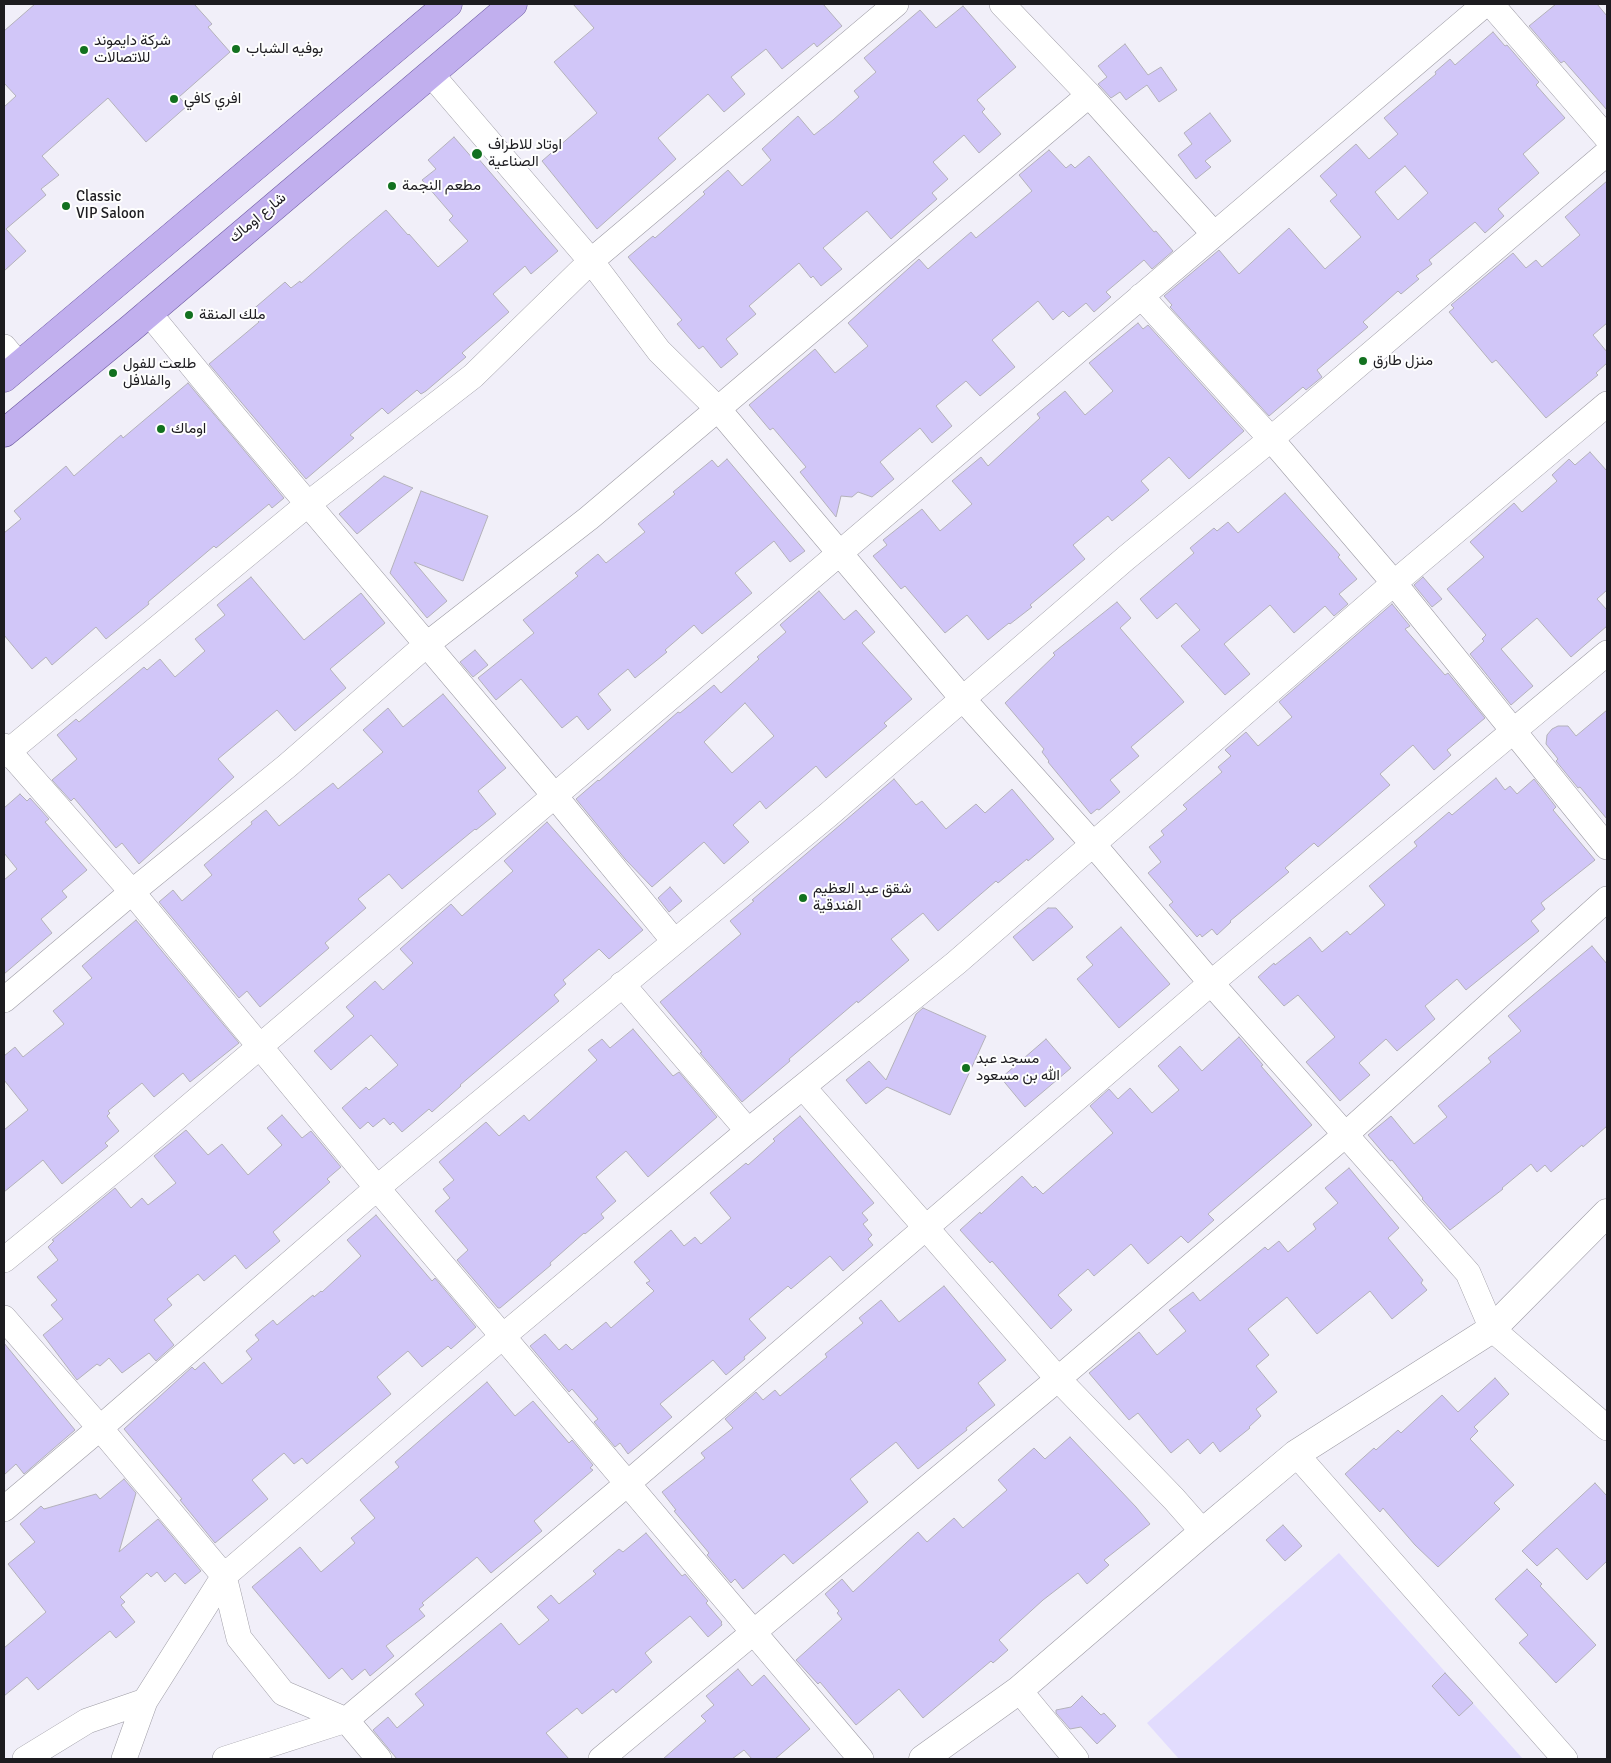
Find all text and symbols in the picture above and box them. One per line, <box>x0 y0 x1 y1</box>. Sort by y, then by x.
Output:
place label: شركة دايموند للاتصالات <box>94 32 171 67</box>
place label: بوفيه الشباب <box>246 40 323 58</box>
marker: بوفيه الشباب <box>230 43 242 55</box>
marker: شركة دايموند للاتصالات <box>78 44 90 56</box>
place label: افري كافي <box>184 90 241 108</box>
marker: افري كافي <box>168 93 180 105</box>
place label: اوتاد للاطراف الصناعية <box>488 136 562 171</box>
marker: اوتاد للاطراف الصناعية <box>470 147 484 161</box>
place label: مطعم النجمة <box>402 177 481 195</box>
marker: مطعم النجمة <box>386 180 398 192</box>
place label: Classic VIP Saloon <box>76 188 145 223</box>
street label: شارع اوماك <box>226 189 290 247</box>
marker: Classic VIP Saloon <box>60 200 72 212</box>
place label: ملك المنقة <box>199 306 265 324</box>
marker: ملك المنقة <box>183 309 195 321</box>
place label: منزل طارق <box>1373 352 1433 370</box>
place label: طلعت للفول والفلافل <box>123 355 196 390</box>
marker: منزل طارق <box>1357 355 1369 367</box>
marker: طلعت للفول والفلافل <box>107 367 119 379</box>
place label: اوماك <box>171 420 206 438</box>
marker: اوماك <box>155 423 167 435</box>
place label: شقق عبد العظيم الفندقية <box>813 880 912 915</box>
marker: شقق عبد العظيم الفندقية <box>797 892 809 904</box>
place label: مسجد عبد الله بن مسعود <box>976 1050 1060 1085</box>
marker: مسجد عبد الله بن مسعود <box>960 1062 972 1074</box>

